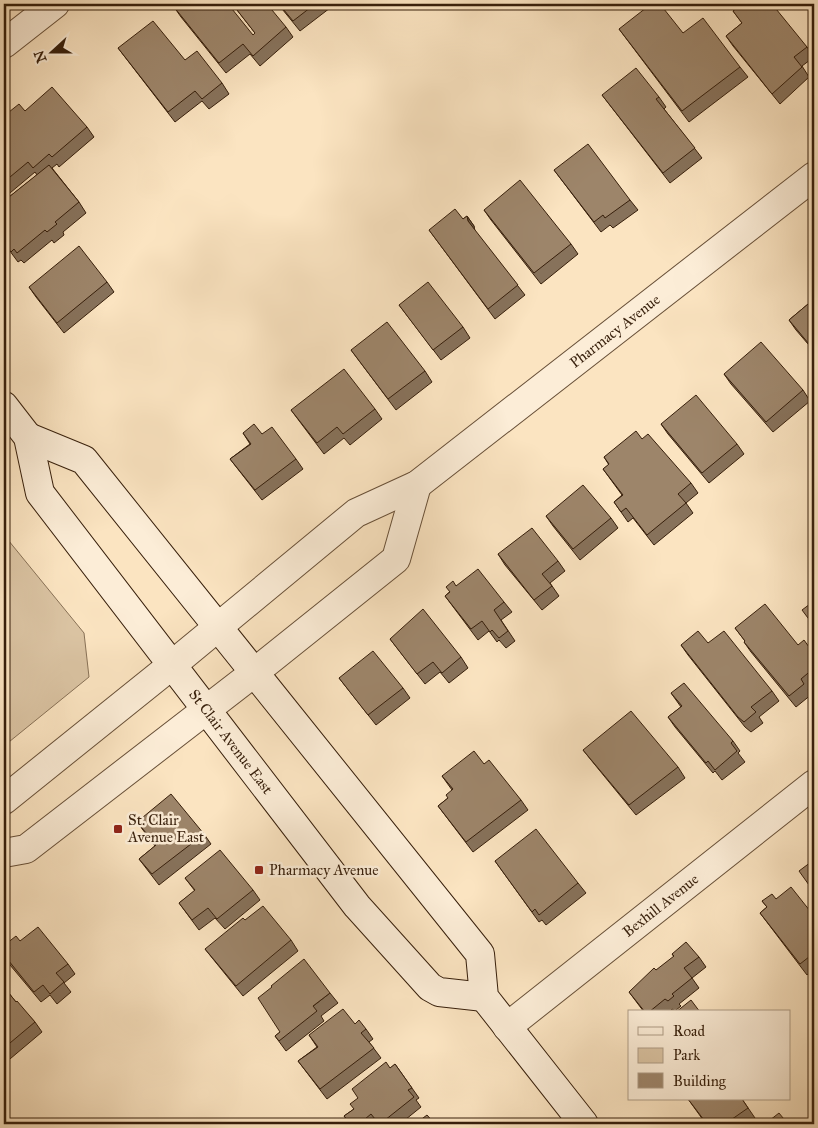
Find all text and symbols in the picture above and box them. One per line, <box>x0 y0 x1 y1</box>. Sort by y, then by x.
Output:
north arrow <box>28 28 78 78</box>
text: N <box>30 48 50 65</box>
street label: Pharmacy Avenue <box>566 290 664 372</box>
street label: St Clair Avenue East <box>185 686 277 798</box>
place label: St. Clair Avenue East <box>127 811 205 846</box>
marker: St. Clair Avenue East <box>112 823 124 835</box>
place label: Pharmacy Avenue <box>269 861 378 879</box>
marker: Pharmacy Avenue <box>253 864 265 876</box>
street label: Bexhill Avenue <box>619 870 702 941</box>
legend <box>628 1010 790 1100</box>
text: Road <box>673 1022 705 1040</box>
text: Park <box>673 1046 700 1064</box>
text: Building <box>673 1072 727 1090</box>

